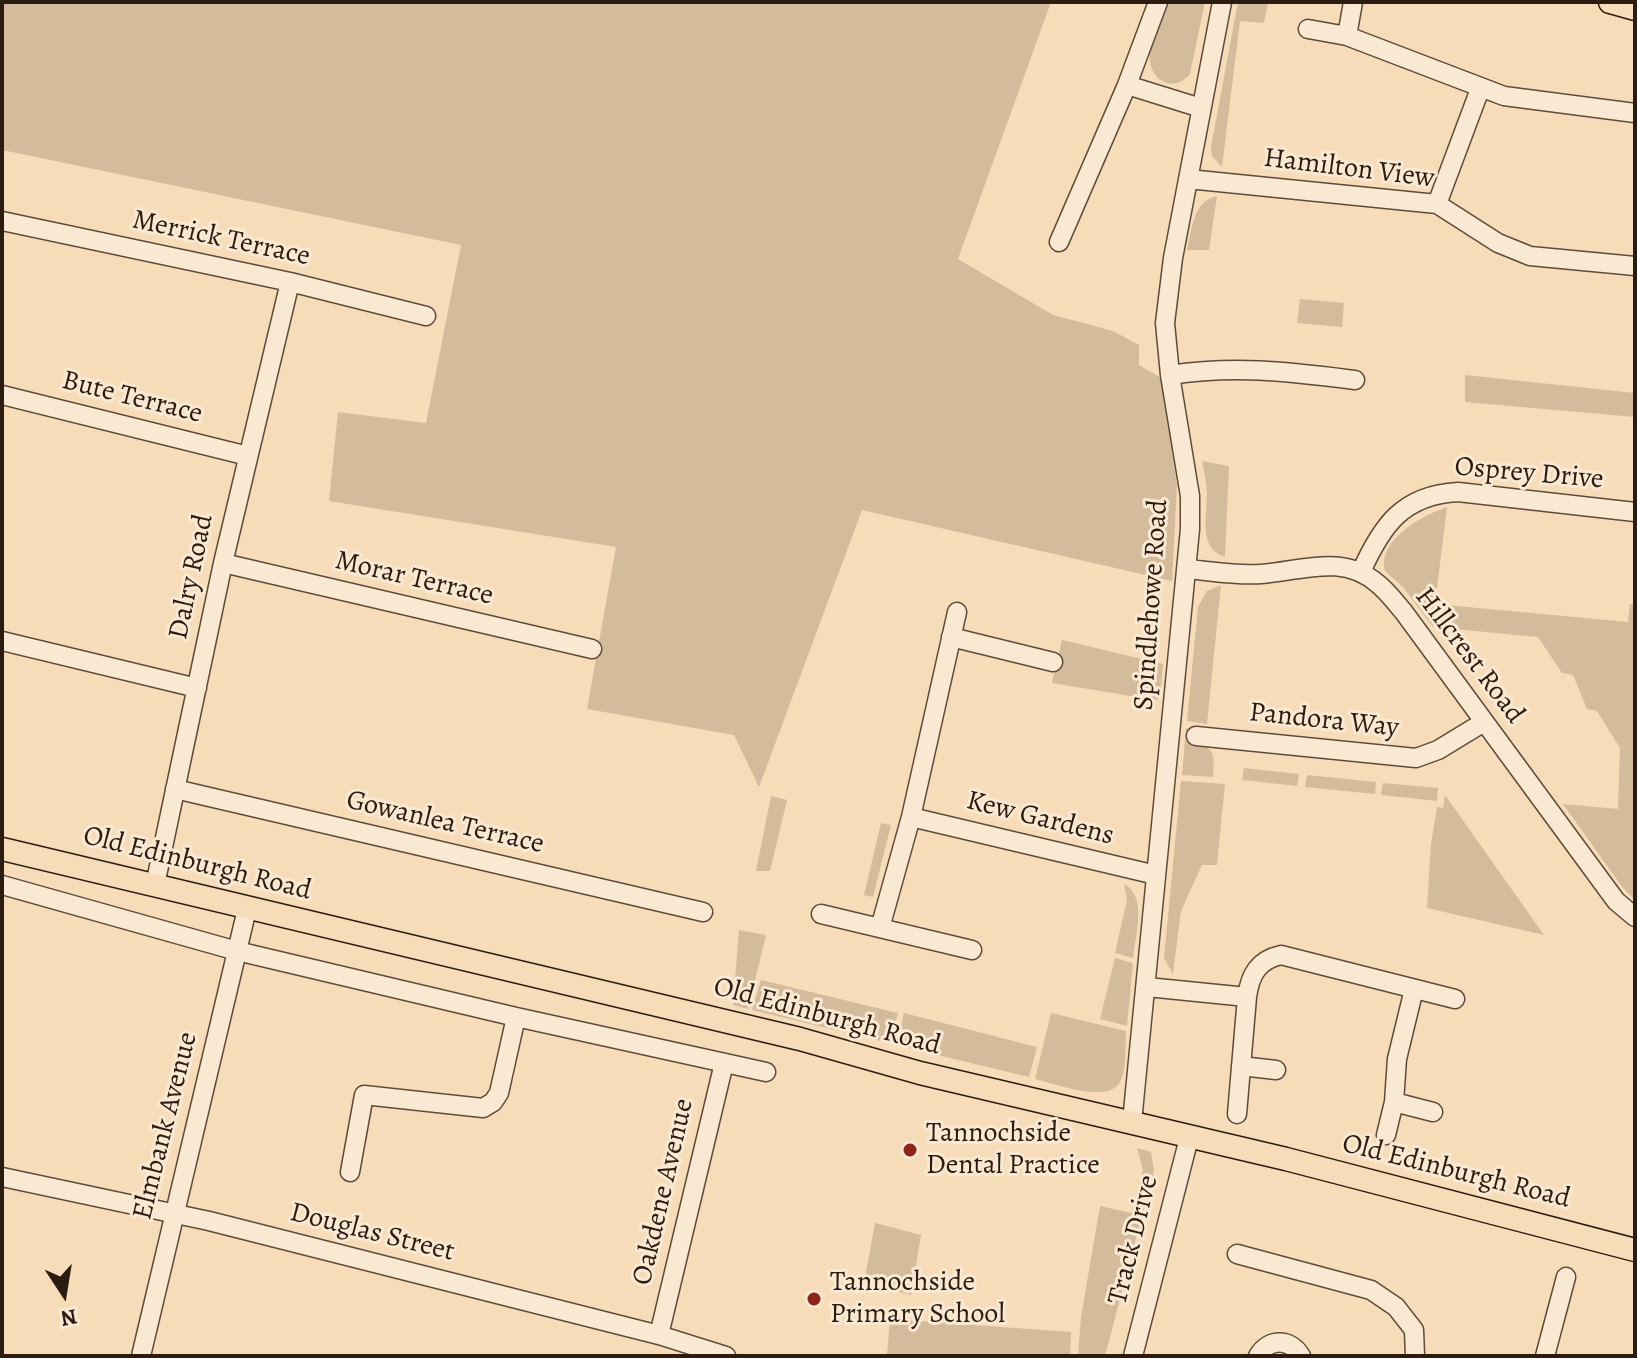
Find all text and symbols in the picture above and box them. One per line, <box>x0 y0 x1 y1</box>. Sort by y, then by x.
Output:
street label: Hamilton View <box>1262 142 1436 196</box>
street label: Merrick Terrace <box>129 204 313 274</box>
street label: Bute Terrace <box>58 364 206 432</box>
street label: Osprey Drive <box>1453 451 1605 497</box>
street label: Spindlehowe Road <box>1128 498 1176 712</box>
street label: Dalry Road <box>162 511 222 643</box>
street label: Morar Terrace <box>332 544 496 614</box>
street label: Hillcrest Road <box>1407 581 1531 731</box>
street label: Pandora Way <box>1248 696 1400 746</box>
street label: Gowanlea Terrace <box>343 784 547 862</box>
street label: Kew Gardens <box>963 784 1117 854</box>
street label: Old Edinburgh Road <box>79 819 315 909</box>
street label: Old Edinburgh Road <box>710 971 944 1063</box>
street label: Elmbank Avenue <box>126 1029 206 1223</box>
street label: Oakdene Avenue <box>626 1096 702 1288</box>
place label: Tannochside Dental Practice <box>926 1117 1100 1183</box>
street label: Old Edinburgh Road <box>1338 1127 1574 1217</box>
marker: Tannochside Dental Practice <box>901 1141 919 1159</box>
street label: Track Drive <box>1102 1172 1166 1308</box>
street label: Douglas Street <box>286 1196 458 1270</box>
north arrow <box>24 1254 104 1334</box>
place label: Tannochside Primary School <box>830 1266 1005 1332</box>
marker: Tannochside Primary School <box>805 1290 823 1308</box>
text: N <box>58 1301 80 1334</box>

